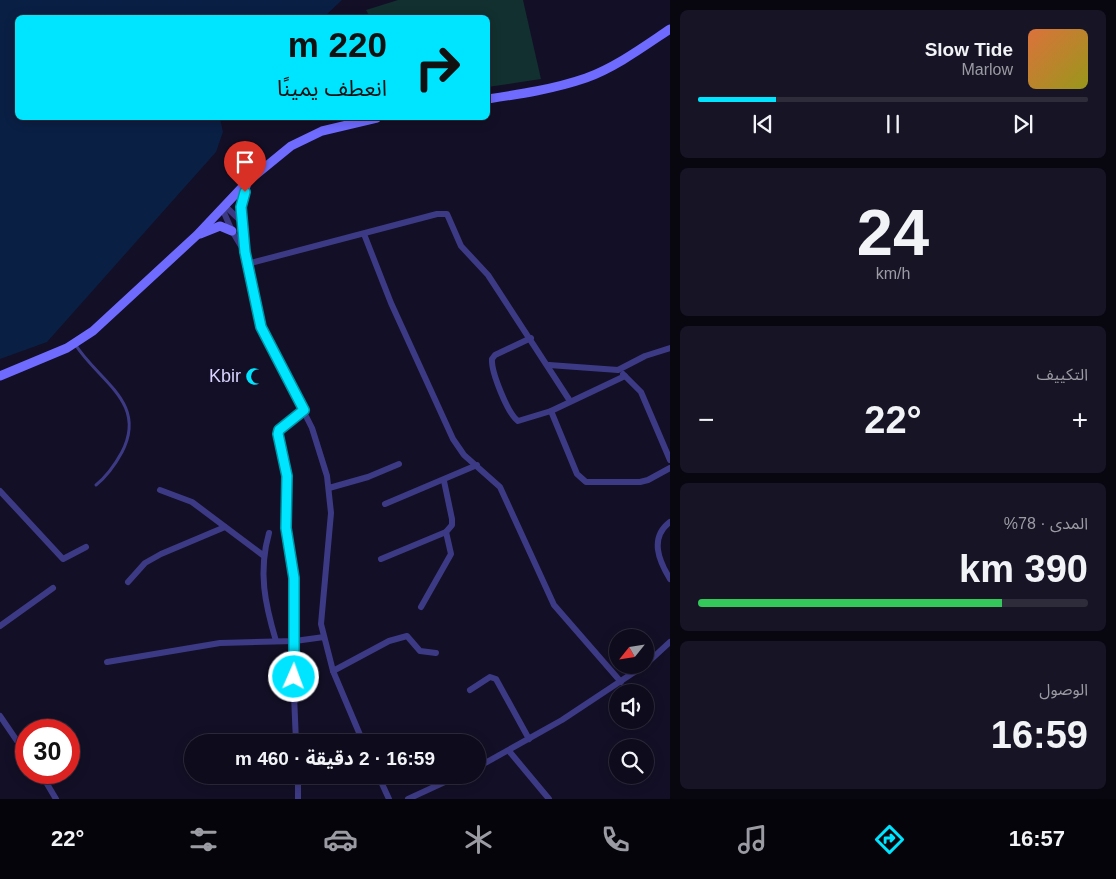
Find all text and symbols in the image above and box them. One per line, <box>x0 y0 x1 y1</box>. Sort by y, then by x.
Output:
text: 220 m <box>288 25 387 64</box>
icon: right <box>405 35 470 100</box>
text: Slow Tide <box>925 39 1013 60</box>
text: Marlow <box>961 61 1013 78</box>
text: انعطف يمينًا <box>277 76 387 101</box>
icon: previous <box>749 110 777 138</box>
icon: pause <box>879 110 907 138</box>
icon: next <box>1009 110 1037 138</box>
pin <box>224 141 266 192</box>
icon: arrive <box>231 148 259 176</box>
text: 24 <box>857 196 929 269</box>
text: km/h <box>876 265 910 282</box>
place label: Kbir <box>209 366 241 386</box>
mosque icon: Kbir <box>245 366 265 386</box>
text: التكييف <box>1036 366 1088 383</box>
text: 22° <box>864 399 922 441</box>
text: − <box>698 404 714 435</box>
text: + <box>1072 404 1088 435</box>
text: المدى · 78% <box>1004 515 1088 532</box>
text: 390 km <box>959 548 1088 590</box>
north arrow <box>609 629 654 674</box>
map controls <box>609 629 654 784</box>
position arrow <box>267 650 319 702</box>
text: الوصول <box>1039 681 1088 698</box>
button: sound <box>609 684 654 729</box>
text: 16:59 <box>991 714 1088 756</box>
speed limit sign: 30 <box>15 719 80 784</box>
button: search <box>609 739 654 784</box>
text: 16:59 · 2 دقيقة · 460 m <box>235 748 435 769</box>
icon: filters <box>186 822 221 857</box>
icon: car <box>323 822 358 857</box>
icon: climate <box>461 822 496 857</box>
icon: phone <box>598 822 633 857</box>
icon: music <box>735 822 770 857</box>
icon: directions <box>872 822 907 857</box>
text: 22° <box>51 826 84 851</box>
text: 16:57 <box>1009 826 1065 851</box>

